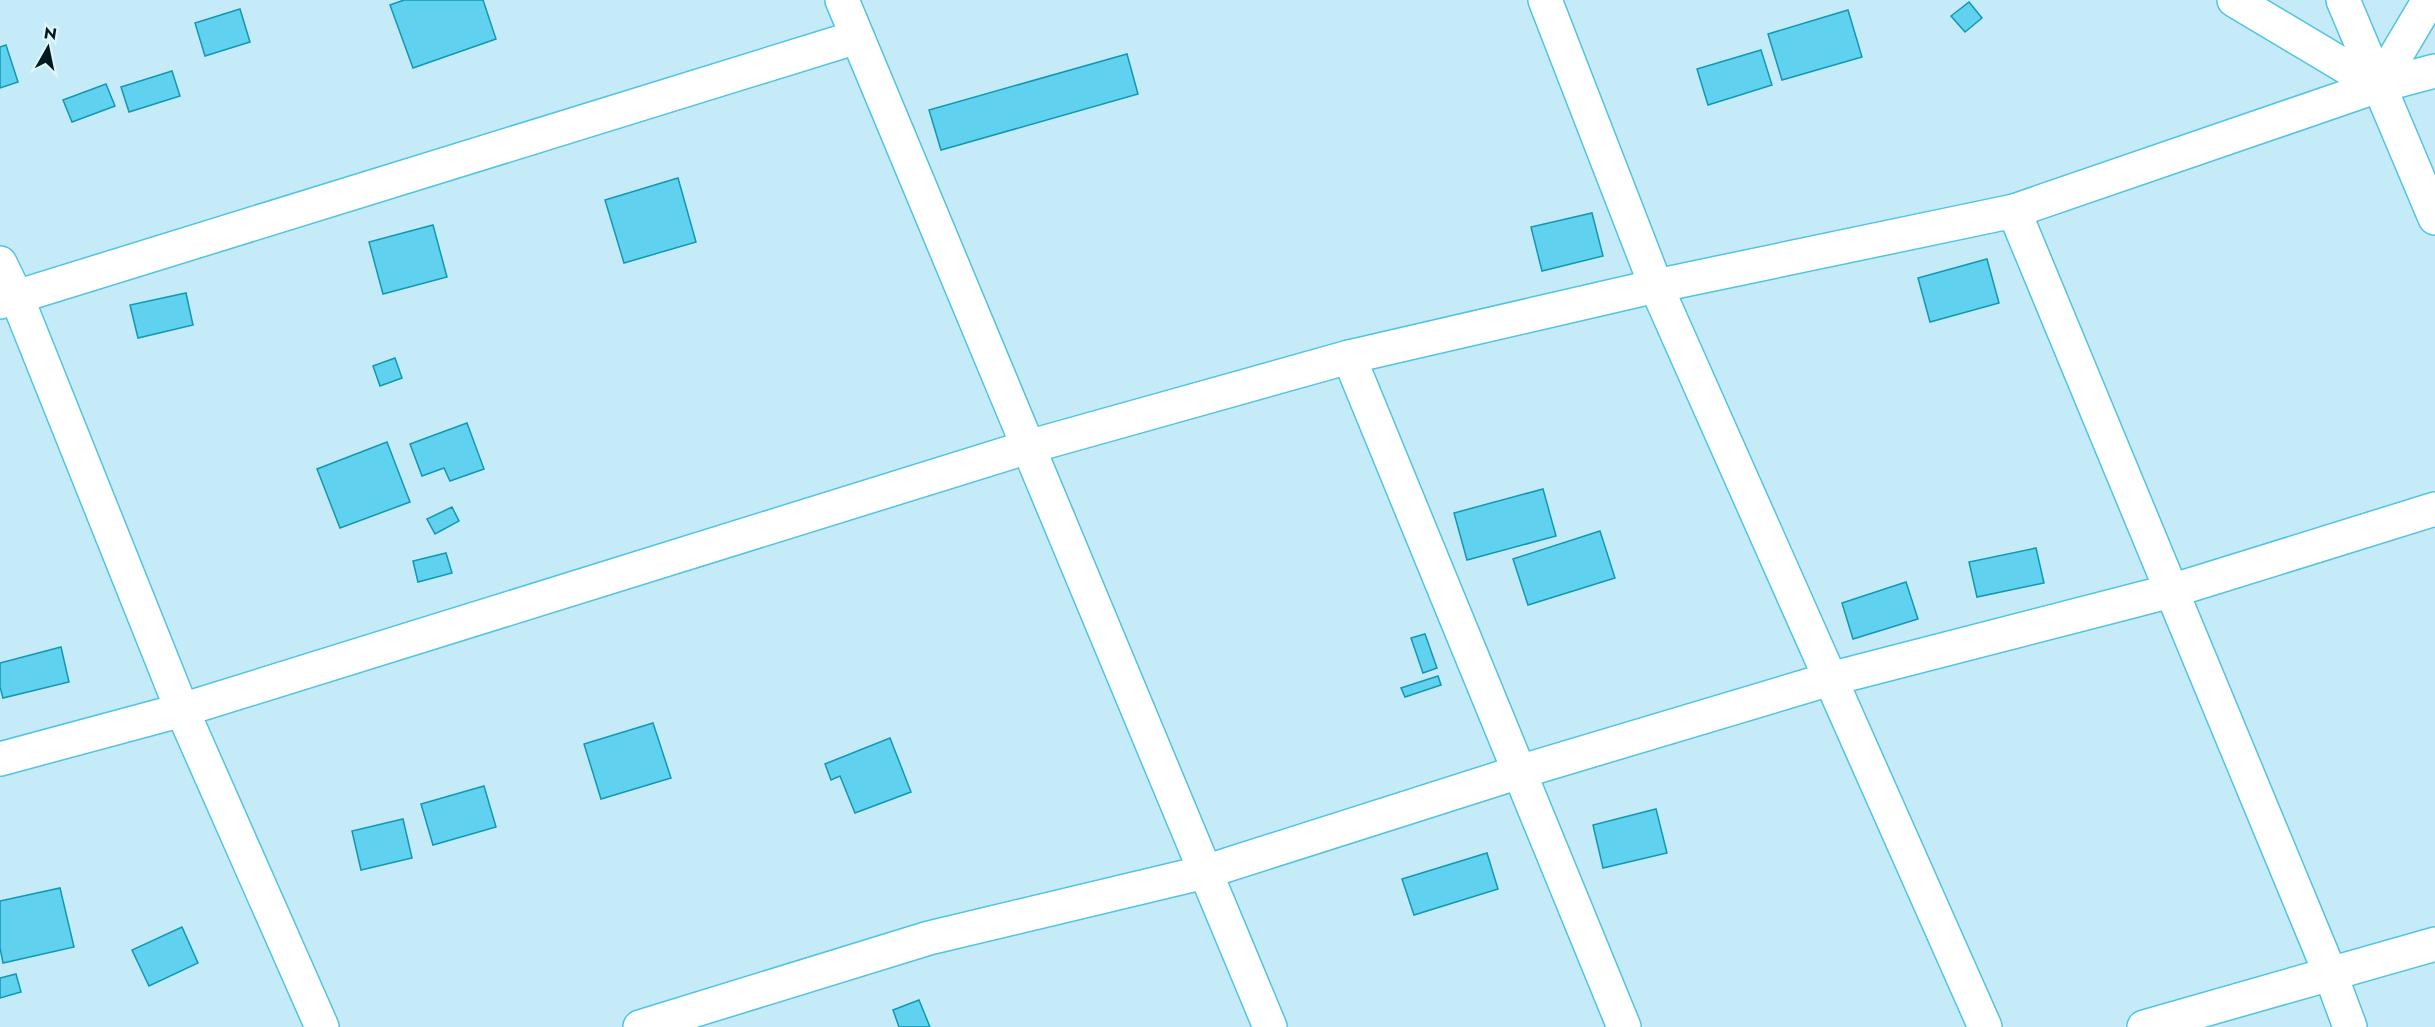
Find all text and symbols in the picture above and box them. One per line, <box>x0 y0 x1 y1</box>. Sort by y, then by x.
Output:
north arrow <box>18 18 78 78</box>
text: N <box>42 21 58 46</box>

